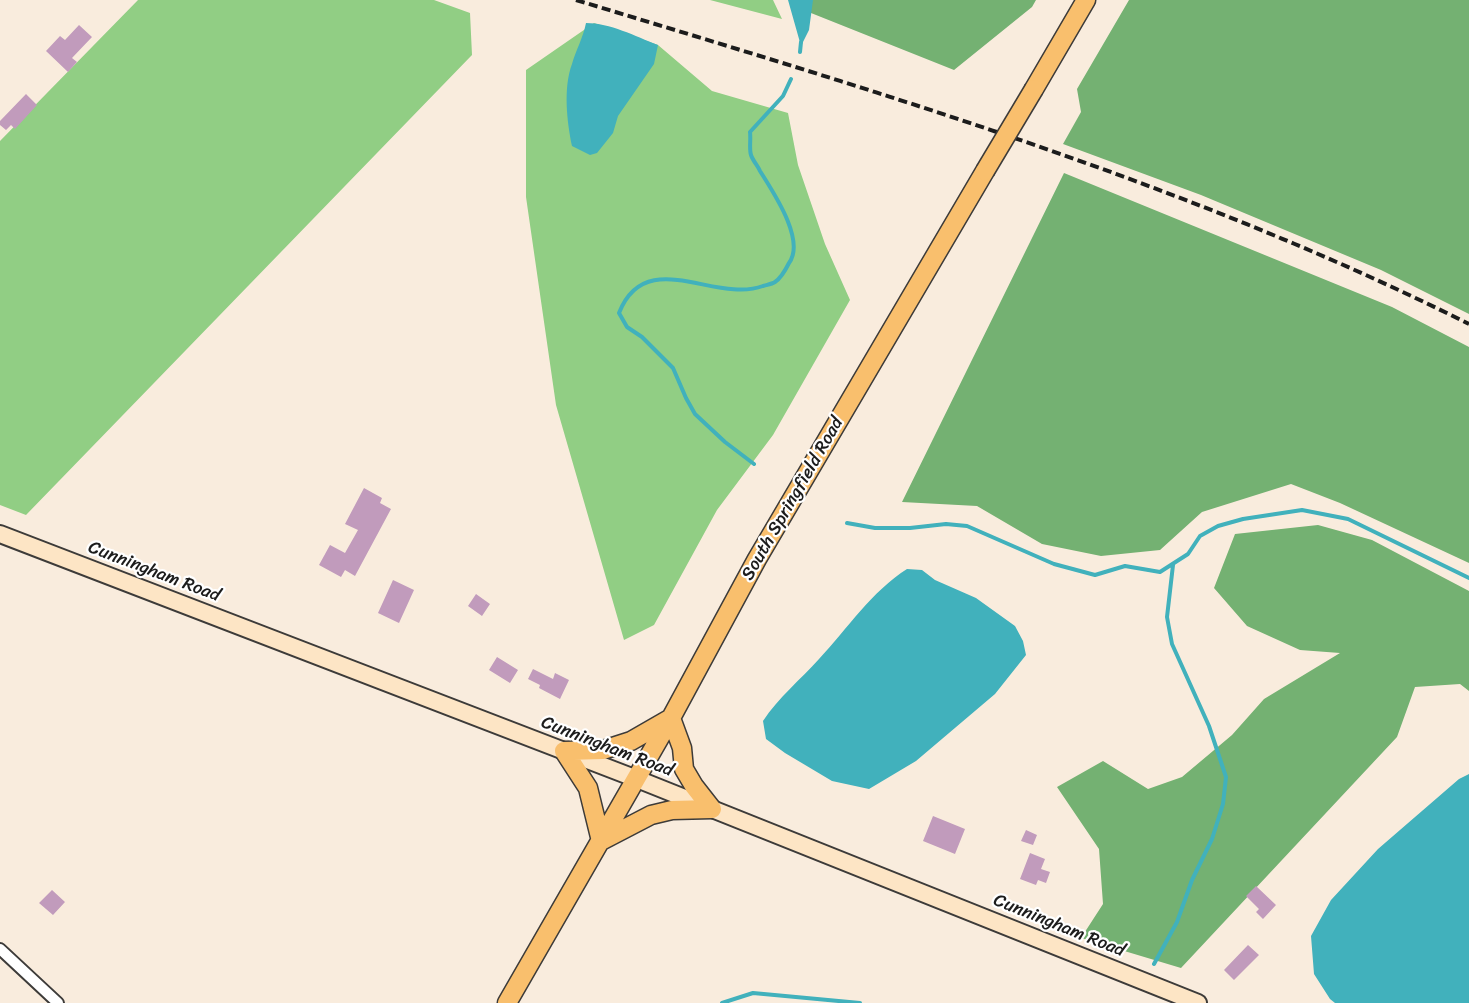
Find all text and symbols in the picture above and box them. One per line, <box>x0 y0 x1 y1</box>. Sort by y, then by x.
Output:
street label: South Springfield Road <box>738 414 848 584</box>
street label: Cunningham Road <box>85 537 223 607</box>
street label: Cunningham Road <box>538 712 676 782</box>
street label: Cunningham Road <box>990 890 1128 962</box>

